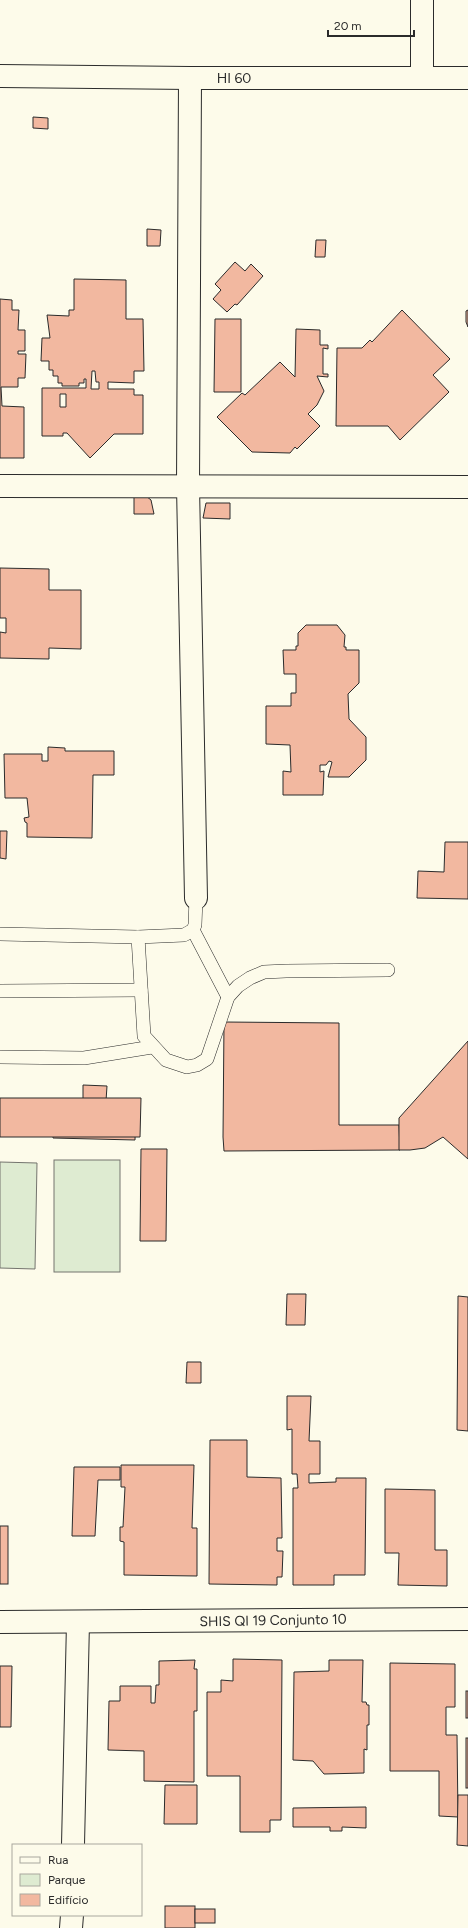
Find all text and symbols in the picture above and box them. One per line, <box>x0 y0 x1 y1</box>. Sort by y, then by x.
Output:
scale bar <box>328 12 414 38</box>
text: 20 m <box>334 19 362 33</box>
street label: HI 60 <box>217 70 251 87</box>
street label: SHIS QI 19 Conjunto 10 <box>199 1611 347 1630</box>
legend <box>12 1844 142 1916</box>
text: Rua <box>48 1853 68 1867</box>
text: Parque <box>48 1873 86 1887</box>
text: Edifício <box>48 1893 88 1907</box>

